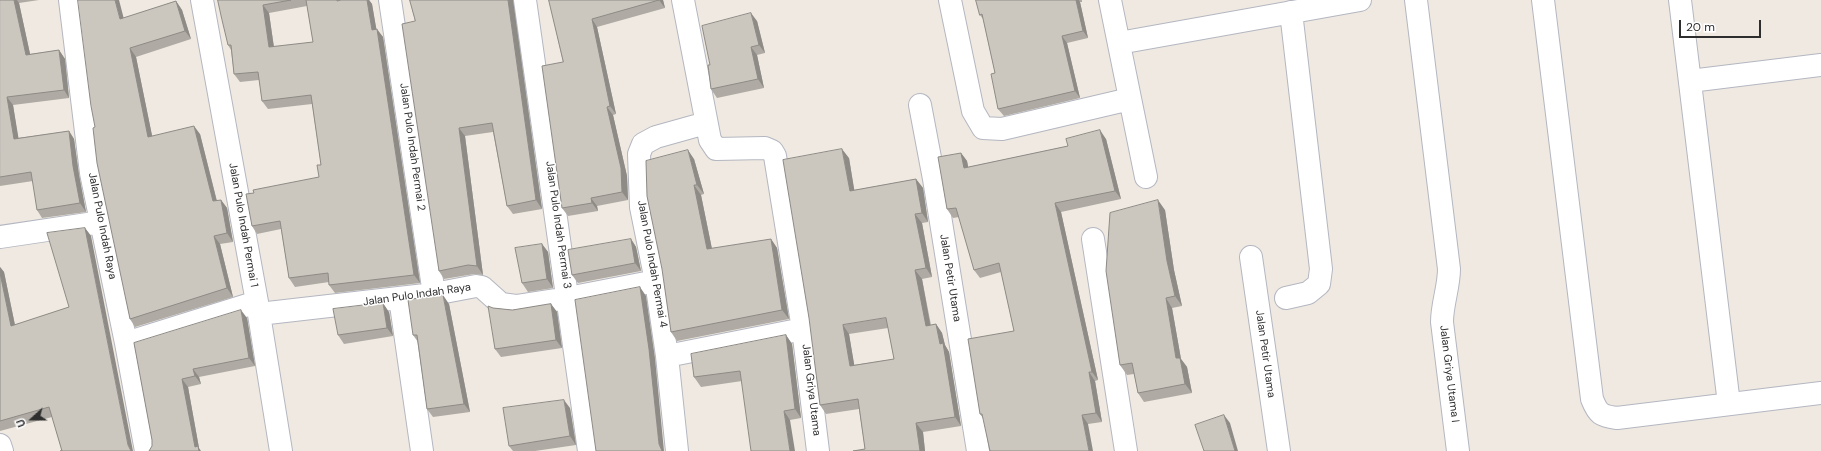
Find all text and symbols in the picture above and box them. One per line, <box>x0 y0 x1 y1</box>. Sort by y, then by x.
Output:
scale bar <box>1681 12 1763 38</box>
text: 20 m <box>1686 19 1715 35</box>
street label: Jalan Pulo Indah Permai 2 <box>396 82 428 212</box>
street label: Jalan Pulo Indah Permai 3 <box>542 160 574 290</box>
street label: Jalan Pulo Indah Permai 1 <box>226 162 260 288</box>
street label: Jalan Pulo Indah Raya <box>85 171 119 281</box>
street label: Jalan Pulo Indah Permai 4 <box>634 199 670 329</box>
street label: Jalan Petir Utama <box>937 233 963 323</box>
street label: Jalan Pulo Indah Raya <box>362 281 472 309</box>
street label: Jalan Petir Utama <box>1252 309 1278 399</box>
street label: Jalan Griya Utama I <box>1436 325 1462 423</box>
street label: Jalan Griya Utama <box>799 343 823 437</box>
north arrow <box>12 399 52 439</box>
text: U <box>13 417 29 429</box>

